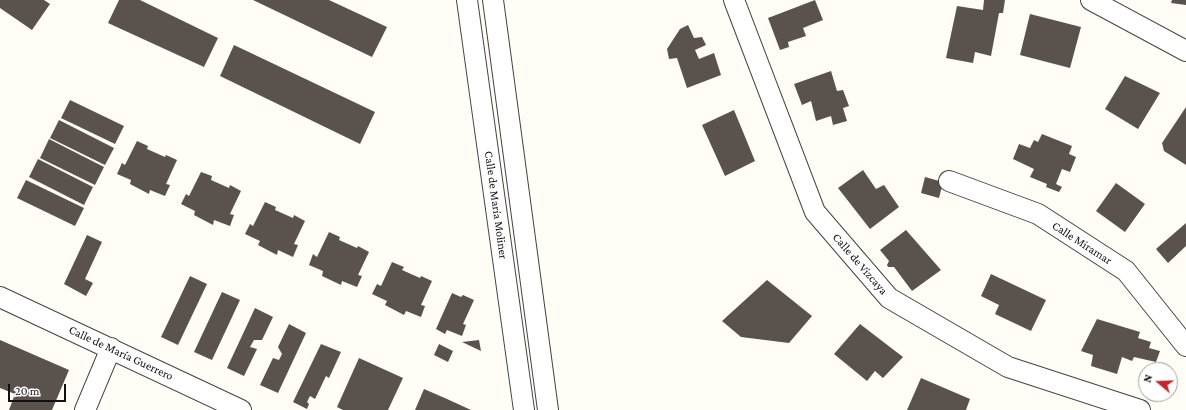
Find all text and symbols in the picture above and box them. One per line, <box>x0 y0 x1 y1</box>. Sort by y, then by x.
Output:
street label: Calle de María Moliner <box>481 150 511 260</box>
street label: Calle Miramar <box>1049 218 1115 268</box>
street label: Calle de Vizcaya <box>829 230 891 298</box>
street label: Calle de María Guerrero <box>66 322 176 384</box>
north arrow <box>1138 362 1178 402</box>
text: N <box>1141 373 1154 384</box>
scale bar <box>10 376 68 402</box>
text: 20 m <box>15 384 39 398</box>

